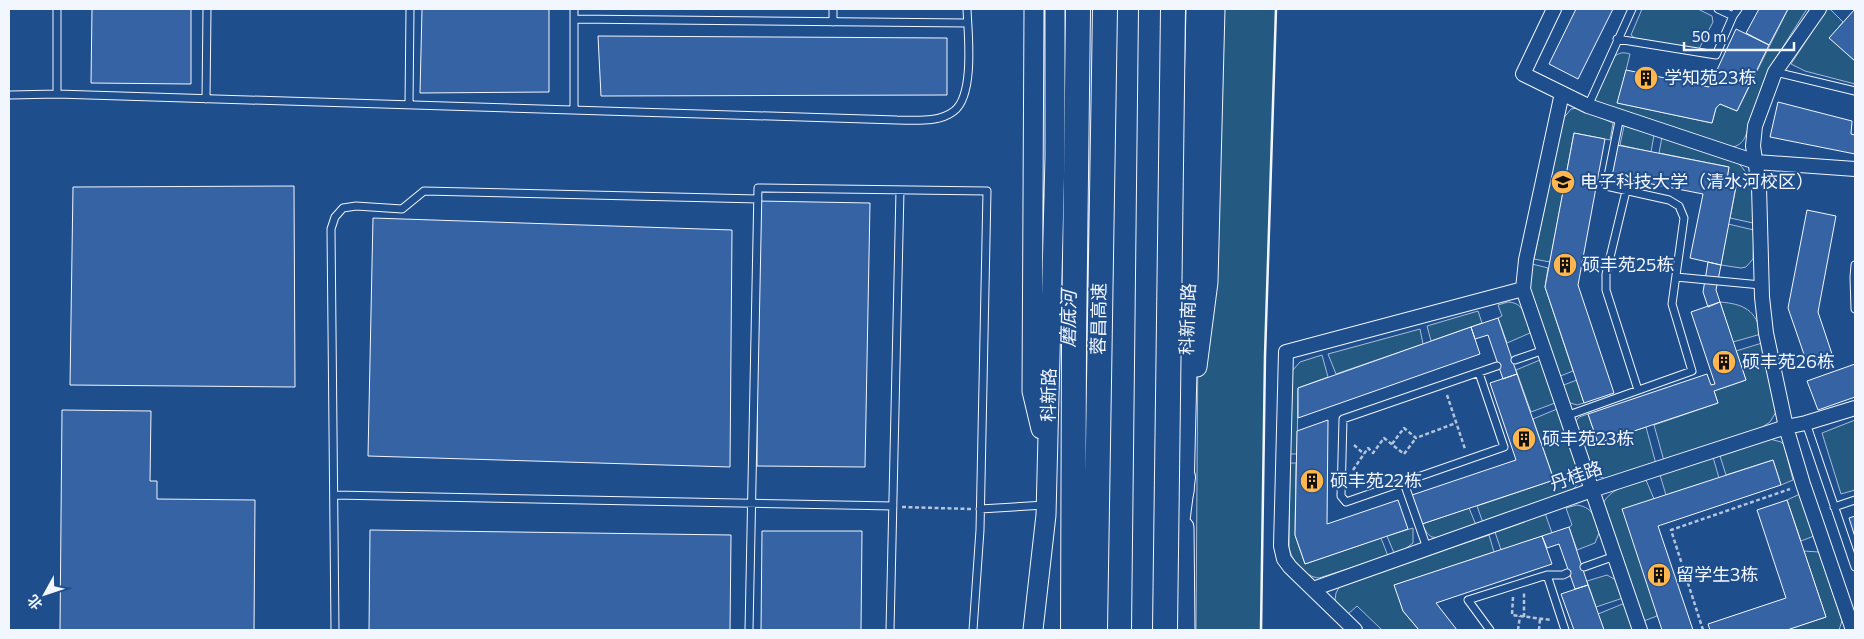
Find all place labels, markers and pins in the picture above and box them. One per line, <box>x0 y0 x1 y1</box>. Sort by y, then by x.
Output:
building icon: 学知苑23栋 <box>1633 65 1659 91</box>
place label: 学知苑23栋 <box>1664 66 1756 88</box>
school or university icon: 电子科技大学（清水河校区） <box>1550 169 1576 195</box>
place label: 电子科技大学（清水河校区） <box>1580 170 1814 192</box>
building icon: 硕丰苑25栋 <box>1552 252 1578 278</box>
place label: 硕丰苑25栋 <box>1582 253 1674 275</box>
building icon: 硕丰苑26栋 <box>1711 349 1737 375</box>
place label: 硕丰苑26栋 <box>1742 350 1835 372</box>
building icon: 硕丰苑23栋 <box>1511 426 1537 452</box>
place label: 硕丰苑23栋 <box>1542 427 1634 449</box>
building icon: 硕丰苑22栋 <box>1299 468 1325 494</box>
place label: 硕丰苑22栋 <box>1330 469 1422 491</box>
building icon: 留学生3栋 <box>1646 562 1672 588</box>
place label: 留学生3栋 <box>1676 563 1758 585</box>

